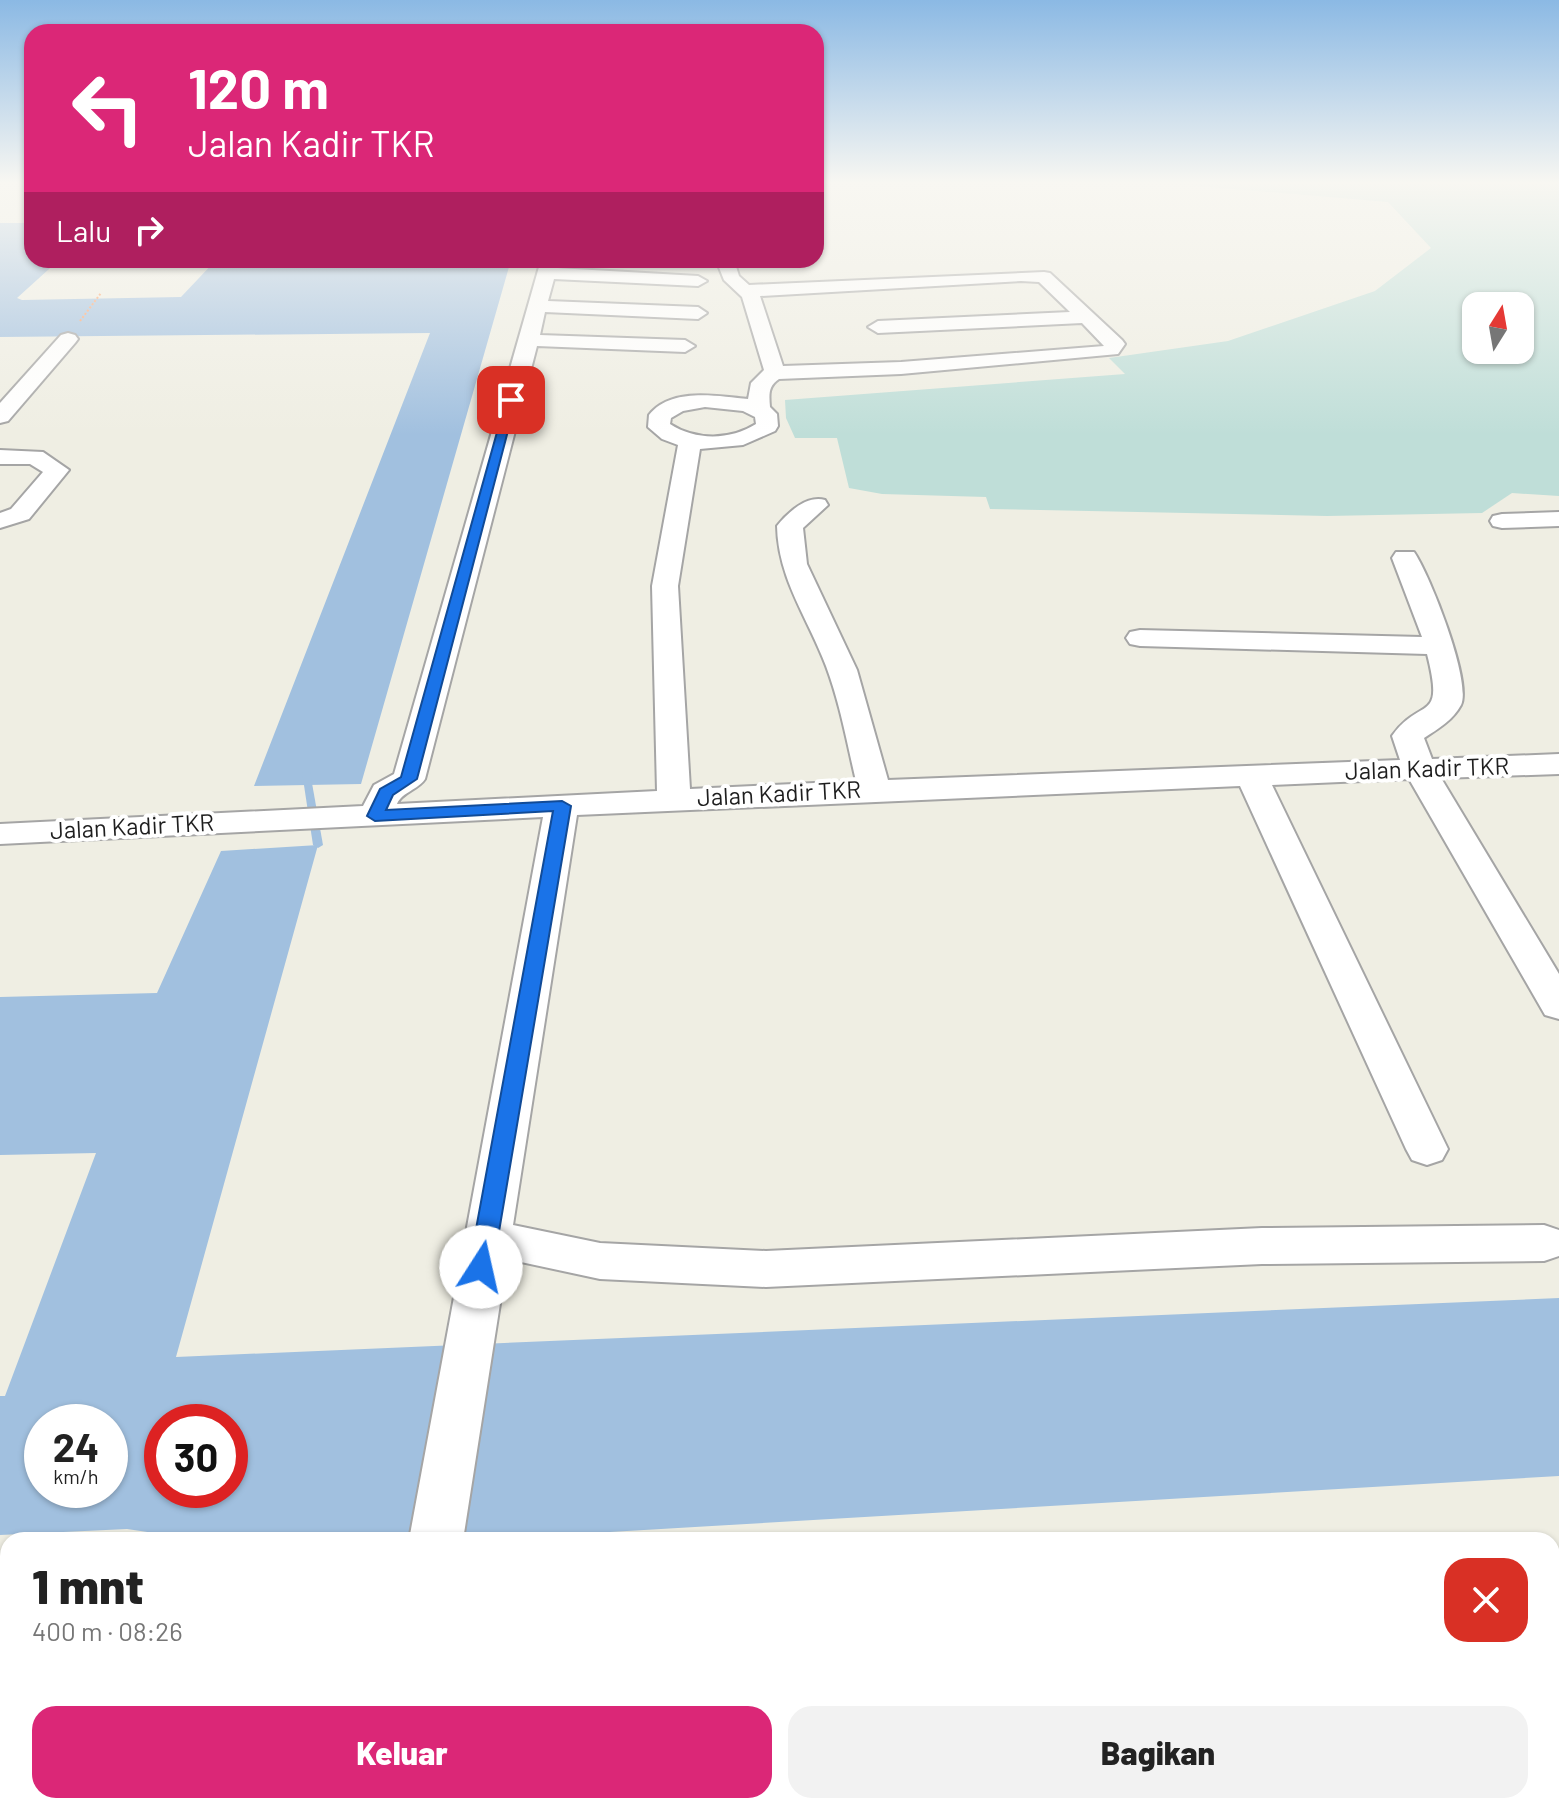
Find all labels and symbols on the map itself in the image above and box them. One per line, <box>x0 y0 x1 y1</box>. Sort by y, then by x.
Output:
north arrow <box>1462 292 1534 364</box>
pin <box>477 366 545 434</box>
street label: Jalan Kadir TKR <box>1344 750 1510 785</box>
street label: Jalan Kadir TKR <box>696 774 862 811</box>
street label: Jalan Kadir TKR <box>49 807 215 844</box>
position arrow <box>439 1225 523 1309</box>
speed limit sign: 30 <box>144 1404 248 1508</box>

